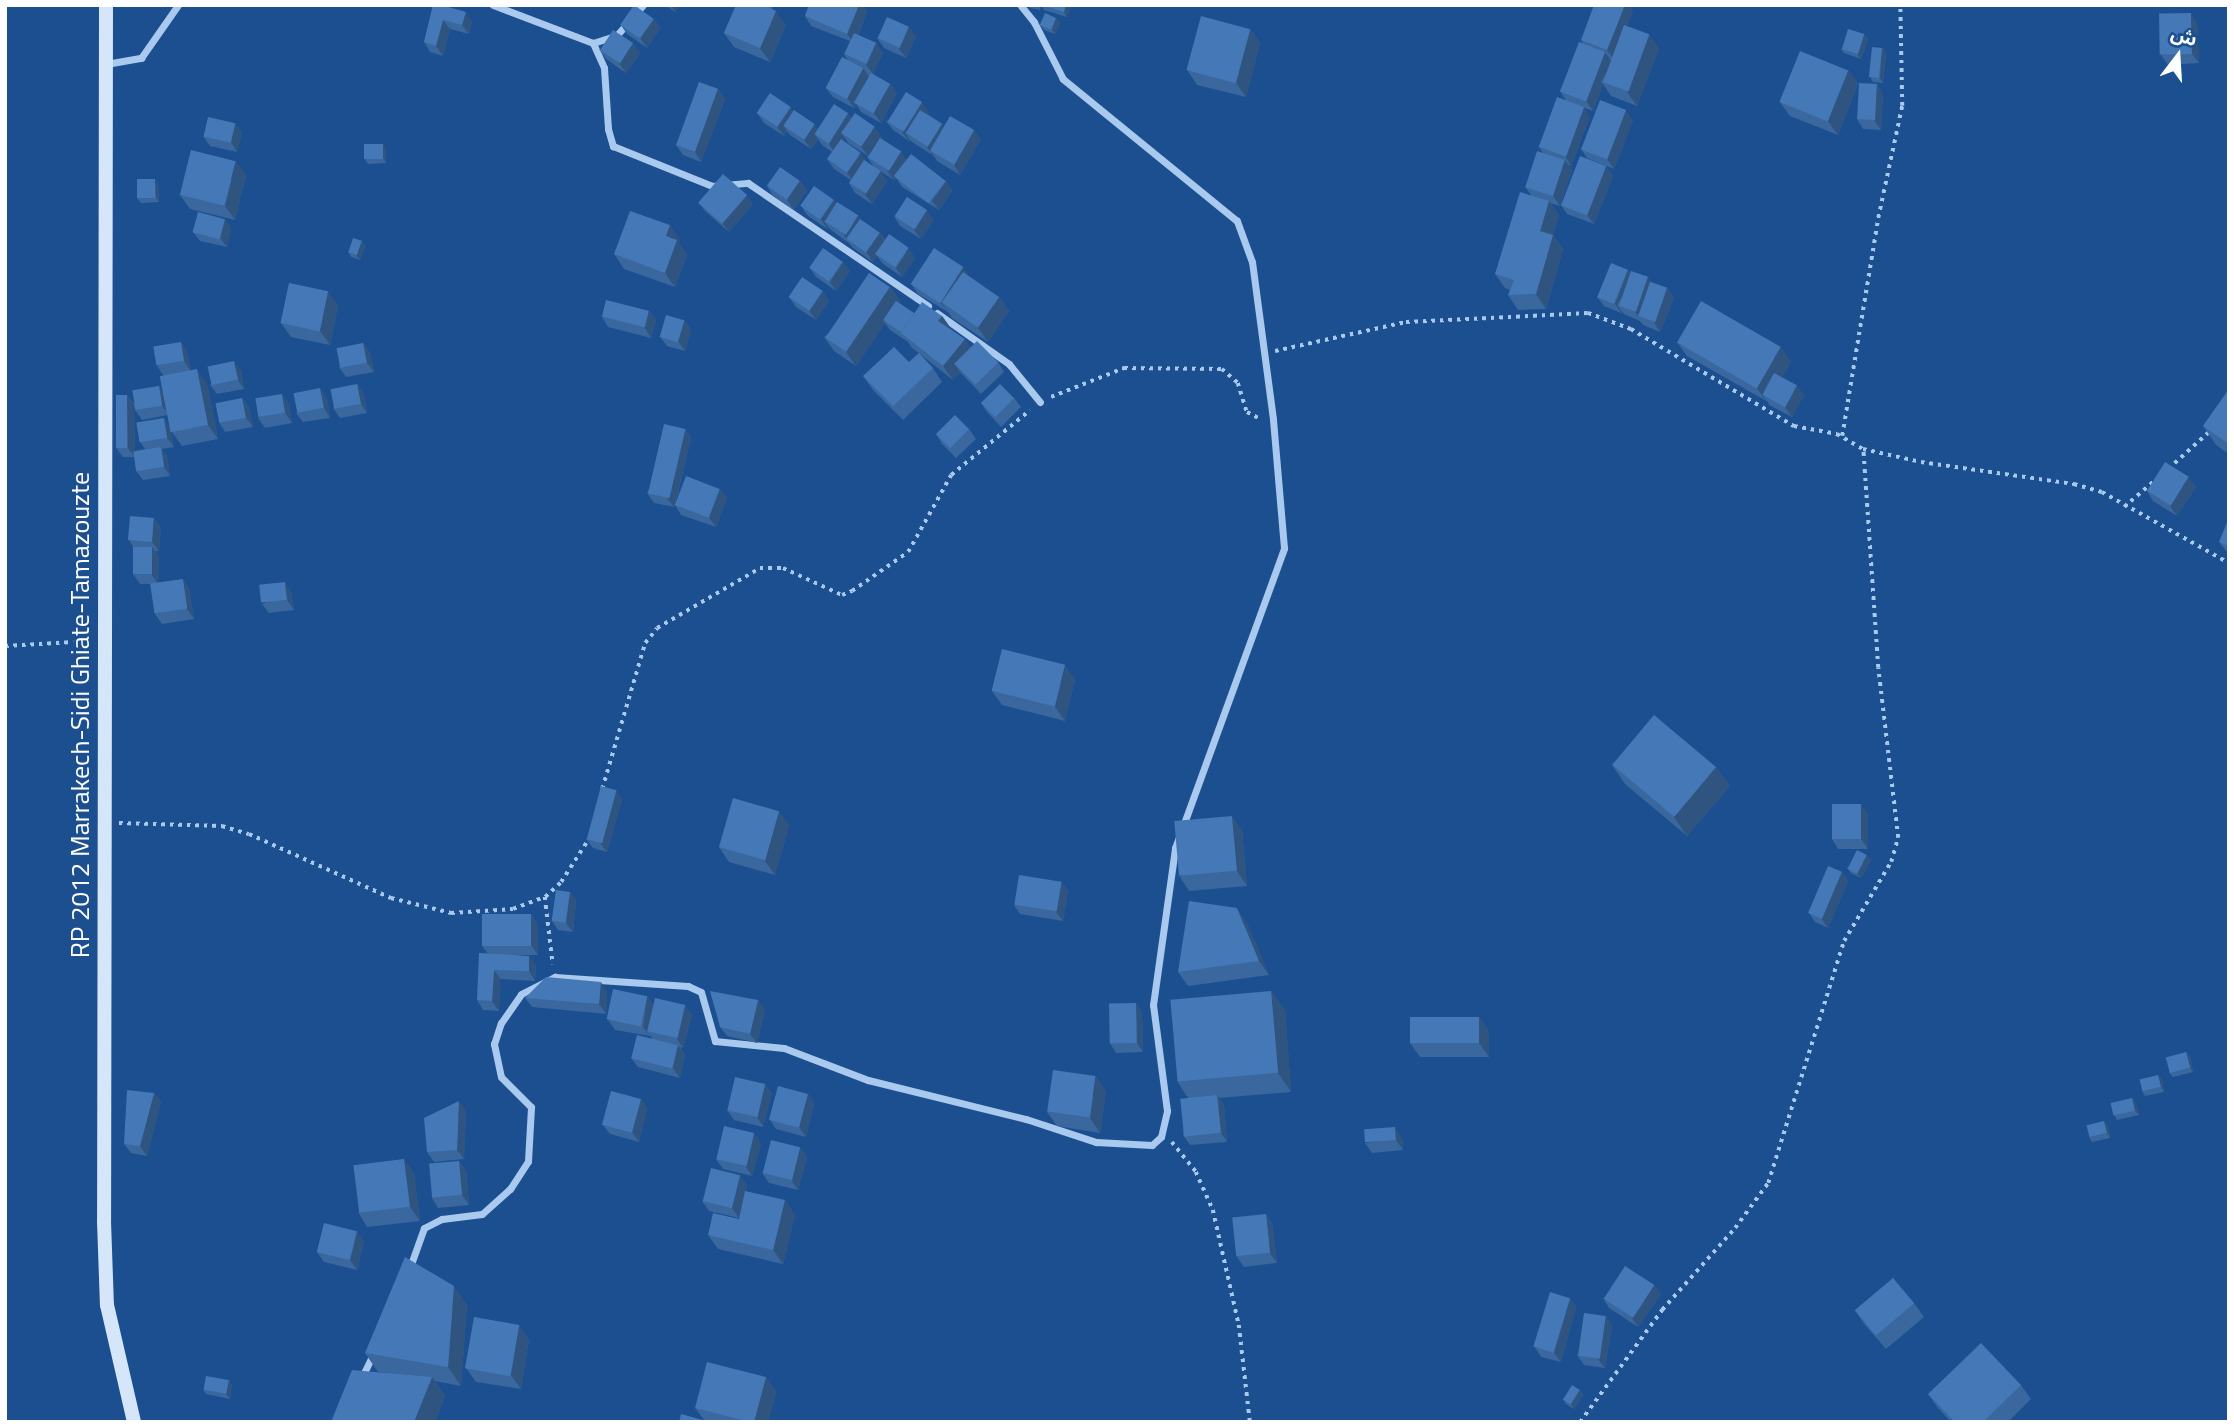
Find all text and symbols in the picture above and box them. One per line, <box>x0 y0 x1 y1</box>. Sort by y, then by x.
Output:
text: ش <box>2168 18 2201 53</box>
north arrow <box>2143 21 2213 91</box>
street label: RP 2012 Marrakech-Sidi Ghiate-Tamazouzte <box>64 472 96 958</box>

